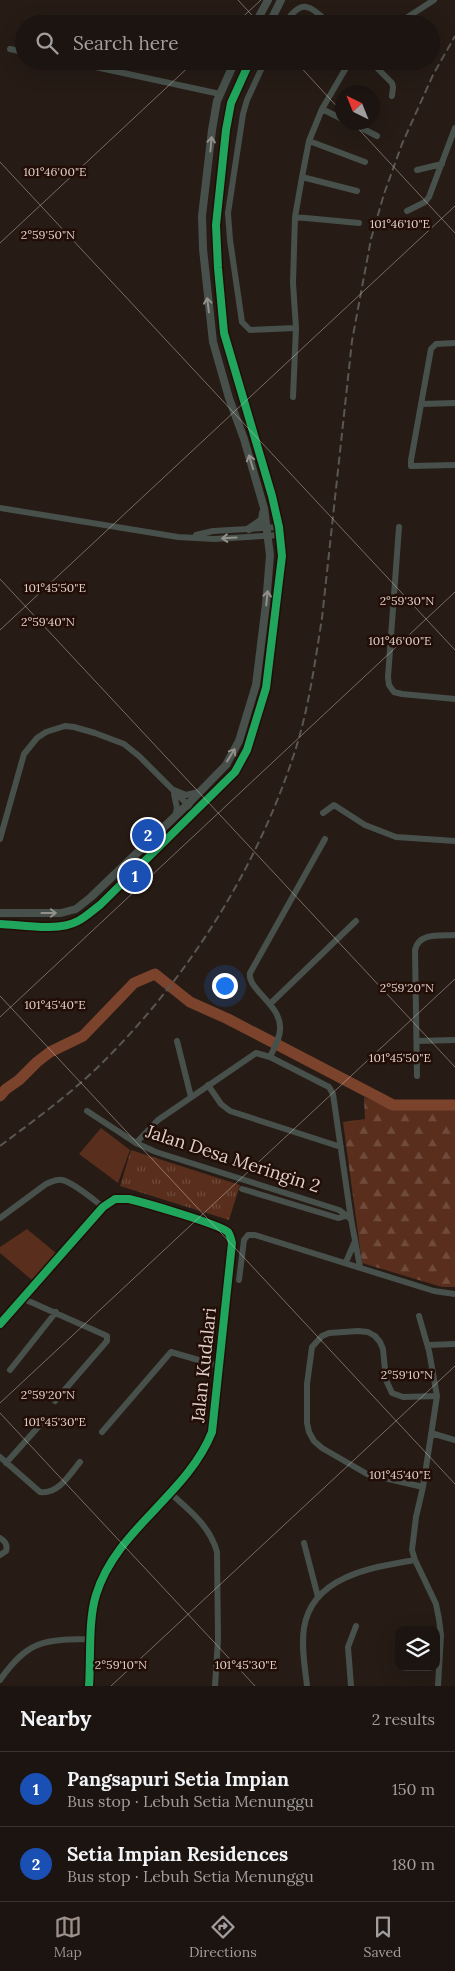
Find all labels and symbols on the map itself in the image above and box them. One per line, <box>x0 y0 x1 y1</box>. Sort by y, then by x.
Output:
north arrow <box>335 85 380 130</box>
one-way arrow <box>206 136 215 152</box>
text: 101°46'00"E <box>23 164 87 179</box>
text: 101°46'10"E <box>370 216 430 231</box>
text: 2°59'50"N <box>21 227 75 242</box>
one-way arrow <box>203 298 213 314</box>
one-way arrow <box>245 454 255 470</box>
one-way arrow <box>221 533 237 542</box>
text: 101°45'50"E <box>24 580 86 595</box>
one-way arrow <box>262 590 272 606</box>
text: 2°59'30"N <box>380 593 434 608</box>
text: 2°59'40"N <box>21 614 75 629</box>
text: 101°46'00"E <box>368 633 432 648</box>
one-way arrow <box>227 749 237 763</box>
pin: 2 <box>132 816 164 854</box>
pin: 1 <box>119 857 151 895</box>
one-way arrow <box>40 908 56 918</box>
your location <box>212 973 238 999</box>
text: 2°59'20"N <box>380 980 434 995</box>
text: 101°45'40"E <box>24 997 86 1012</box>
text: 101°45'50"E <box>369 1050 431 1065</box>
street label: Jalan Desa Meringin 2 <box>142 1119 323 1198</box>
street label: Jalan Kudalari <box>186 1306 221 1425</box>
text: 2°59'10"N <box>381 1367 433 1382</box>
text: 2°59'20"N <box>21 1387 75 1402</box>
text: 101°45'30"E <box>24 1414 86 1429</box>
text: 101°45'40"E <box>369 1467 431 1482</box>
text: 2°59'10"N <box>95 1657 147 1672</box>
text: 101°45'30"E <box>215 1657 277 1672</box>

